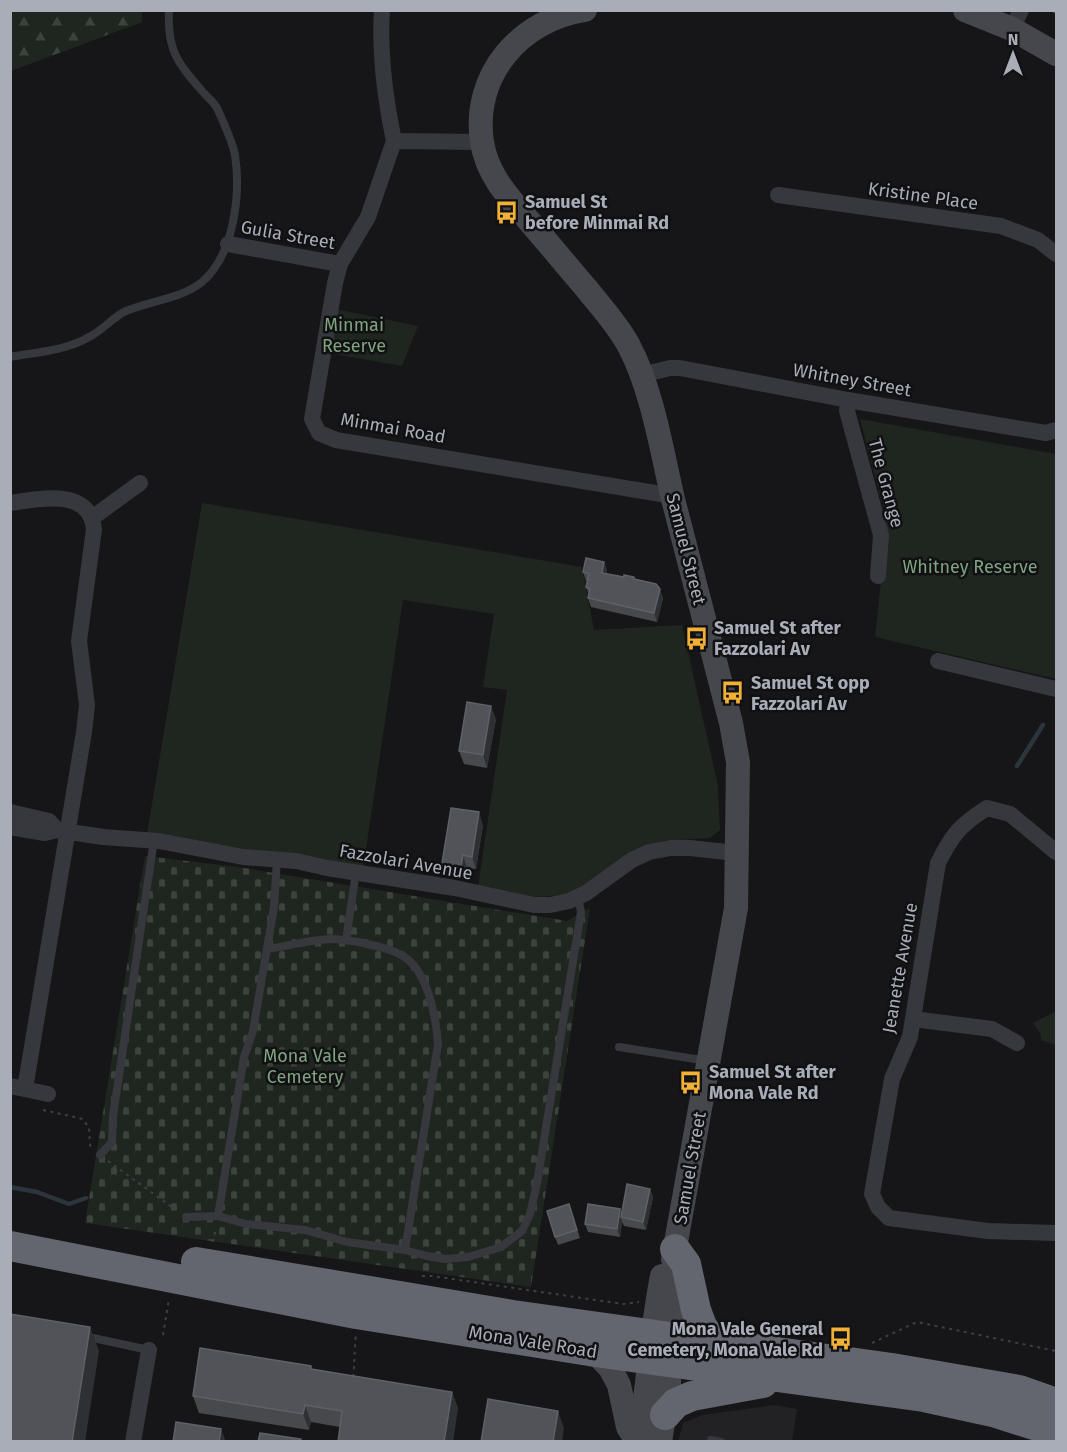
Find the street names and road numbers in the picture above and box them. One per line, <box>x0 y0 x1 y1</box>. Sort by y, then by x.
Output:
street label: Kristine Place <box>866 177 980 215</box>
street label: Gulia Street <box>239 216 337 254</box>
street label: Whitney Street <box>791 359 913 401</box>
street label: Minmai Road <box>339 408 447 448</box>
street label: The Grange <box>864 436 908 530</box>
street label: Samuel Street <box>662 491 711 608</box>
street label: Fazzolari Avenue <box>338 839 474 885</box>
street label: Jeanette Avenue <box>878 901 922 1035</box>
street label: Samuel Street <box>669 1109 711 1226</box>
street label: Mona Vale Road <box>467 1321 599 1363</box>

